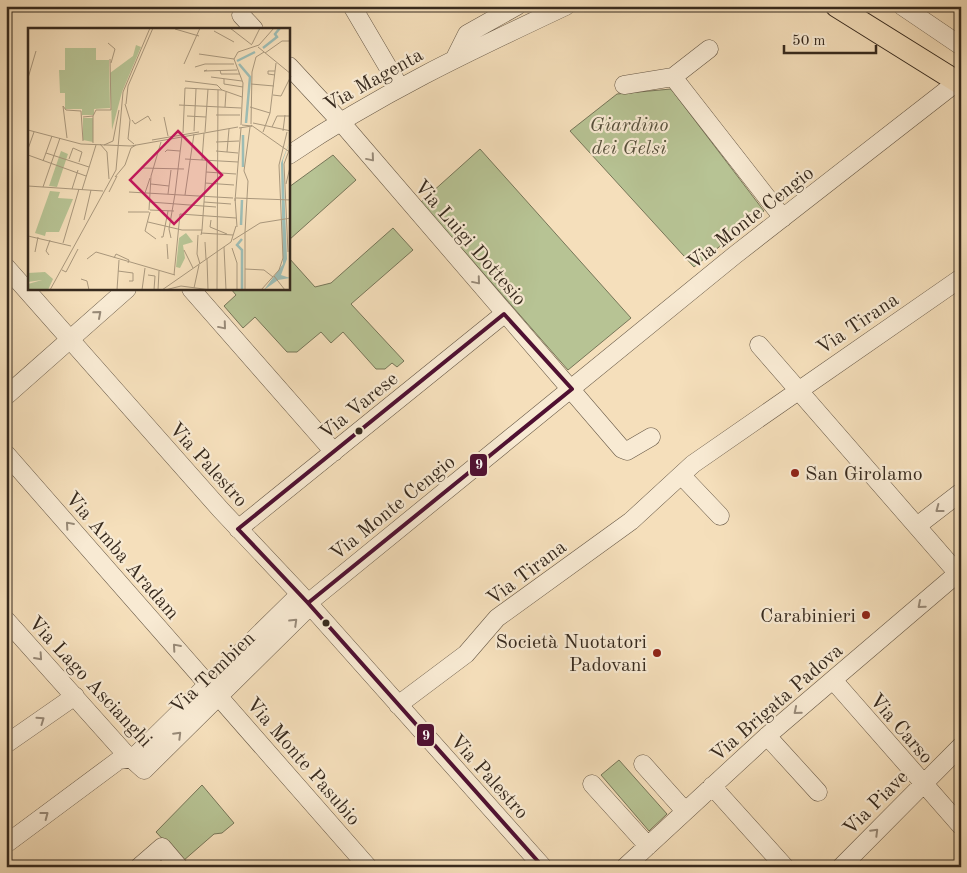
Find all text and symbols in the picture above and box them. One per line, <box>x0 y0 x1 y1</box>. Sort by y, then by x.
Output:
scale bar <box>784 22 877 54</box>
inset map <box>28 28 290 290</box>
text: 50 m <box>792 34 826 49</box>
street label: Via Magenta <box>321 45 427 116</box>
park label: Giardino dei Gelsi <box>590 116 668 159</box>
one-way arrow <box>366 152 374 161</box>
street label: Via Monte Cengio <box>684 163 818 274</box>
street label: Via Luigi Dottesio <box>410 177 529 310</box>
one-way arrow <box>472 275 480 284</box>
street label: Via Tirana <box>814 290 903 359</box>
one-way arrow <box>93 311 102 320</box>
one-way arrow <box>217 320 226 329</box>
street label: Via Varese <box>316 369 402 444</box>
street label: Via Palestro <box>164 419 251 512</box>
unlabelled marker <box>354 426 364 436</box>
street label: Via Monte Cengio <box>327 452 459 565</box>
line badge: 9 <box>469 453 488 477</box>
text: 9 <box>475 458 483 472</box>
place label: San Girolamo <box>805 465 923 485</box>
marker: San Girolamo <box>789 467 801 479</box>
street label: Via Amba Aradam <box>61 489 182 624</box>
one-way arrow <box>935 503 945 512</box>
one-way arrow <box>66 522 74 531</box>
street label: Via Tirana <box>484 537 571 610</box>
one-way arrow <box>917 599 926 608</box>
place label: Carabinieri <box>760 607 856 627</box>
marker: Carabinieri <box>860 609 872 621</box>
street label: Via Lago Ascianghi <box>24 613 155 752</box>
unlabelled marker <box>321 618 331 628</box>
one-way arrow <box>289 619 298 628</box>
street label: Via Tembien <box>167 628 260 719</box>
place label: Società Nuotatori Padovani <box>495 633 647 676</box>
street label: Via Brigata Padova <box>707 641 847 766</box>
one-way arrow <box>173 644 182 653</box>
marker: Società Nuotatori Padovani <box>651 647 663 659</box>
one-way arrow <box>33 651 42 660</box>
street label: Via Carso <box>865 690 936 768</box>
street label: Via Monte Pasubio <box>242 695 363 830</box>
one-way arrow <box>794 705 803 713</box>
one-way arrow <box>35 717 44 726</box>
line badge: 9 <box>416 723 435 747</box>
text: 9 <box>422 729 430 743</box>
street label: Via Palestro <box>445 731 532 824</box>
one-way arrow <box>172 732 181 741</box>
street label: Via Piave <box>840 767 913 840</box>
one-way arrow <box>39 812 49 821</box>
one-way arrow <box>869 829 878 838</box>

